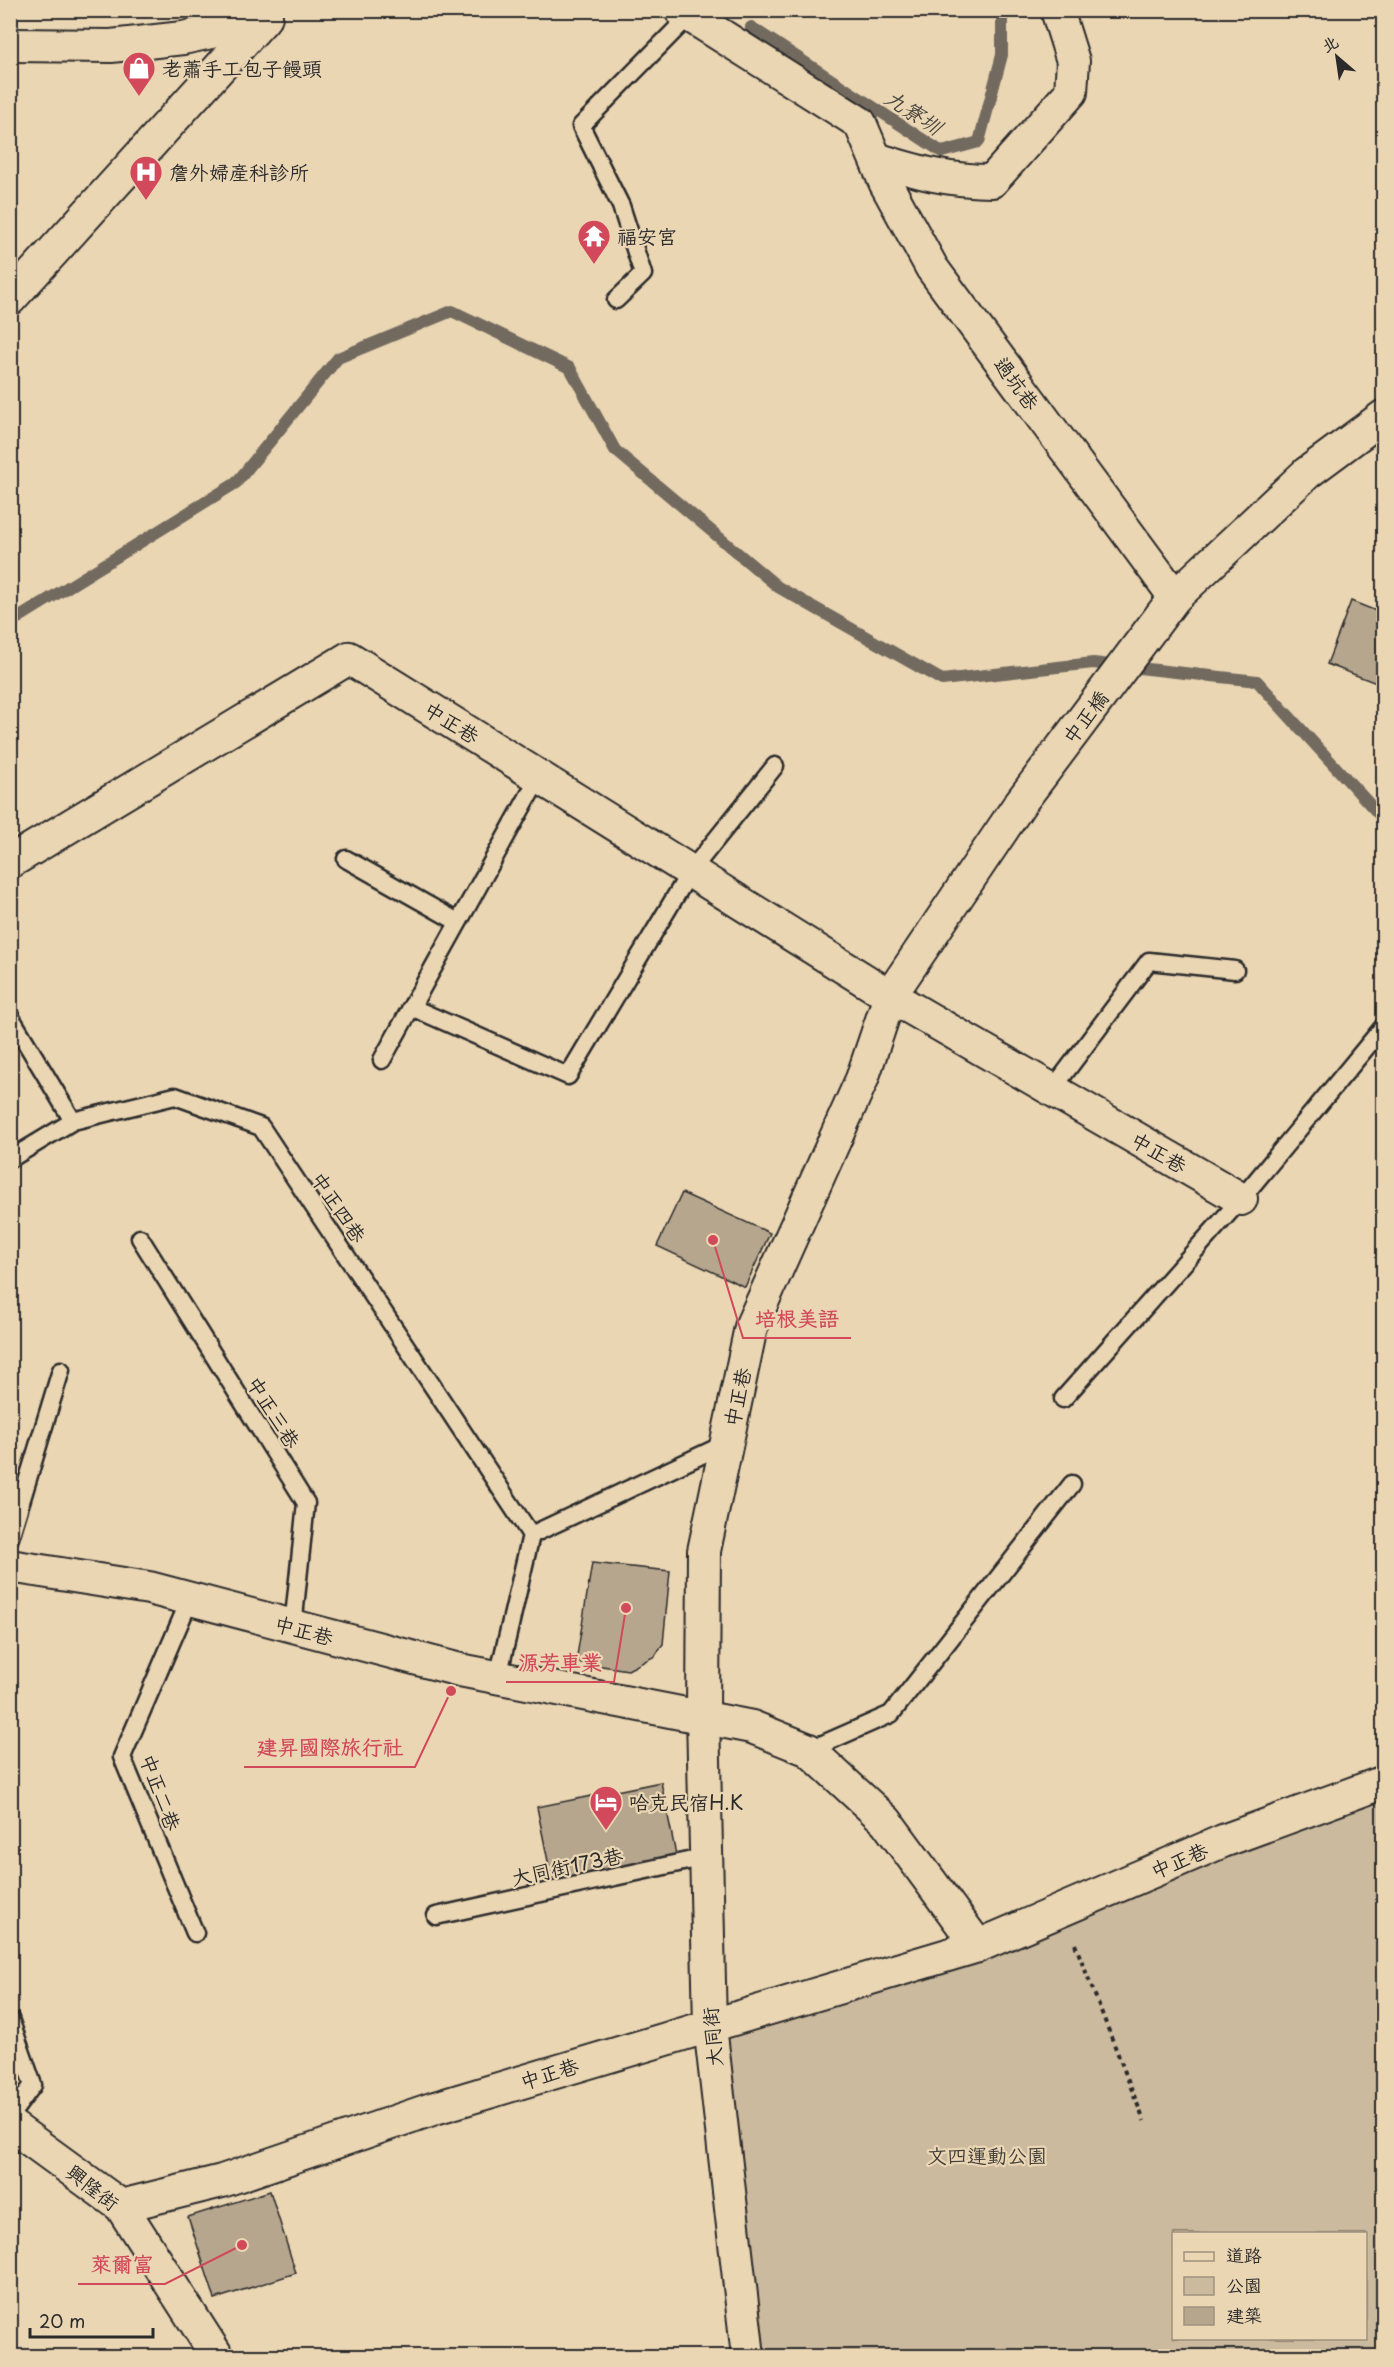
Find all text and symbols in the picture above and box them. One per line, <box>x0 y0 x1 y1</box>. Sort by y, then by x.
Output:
north arrow <box>1307 27 1367 87</box>
text: 北 <box>1316 29 1342 57</box>
shop icon: 老蕭手工包子饅頭 <box>121 50 157 97</box>
place label: 老蕭手工包子饅頭 <box>162 53 322 83</box>
water label: 九寮圳 <box>879 80 951 143</box>
hospital icon: 詹外婦產科診所 <box>128 154 164 201</box>
place label: 詹外婦產科診所 <box>169 157 309 187</box>
temple icon: 福安宮 <box>576 218 612 265</box>
place label: 福安宮 <box>617 221 677 251</box>
street label: 過坑巷 <box>987 350 1047 417</box>
street label: 中正橋 <box>1055 684 1115 750</box>
street label: 中正巷 <box>419 693 486 751</box>
street label: 中正巷 <box>1126 1124 1193 1180</box>
street label: 中正四巷 <box>304 1165 374 1249</box>
callout: 培根美語 <box>743 1299 851 1338</box>
text: 培根美語 <box>755 1301 839 1333</box>
street label: 中正巷 <box>716 1364 758 1429</box>
street label: 中正三巷 <box>240 1370 308 1455</box>
street label: 中正巷 <box>271 1608 338 1653</box>
callout: 源芳車業 <box>506 1643 614 1682</box>
text: 源芳車業 <box>518 1645 602 1677</box>
callout: 建昇國際旅行社 <box>244 1728 415 1767</box>
text: 建昇國際旅行社 <box>257 1730 404 1762</box>
street label: 中正二巷 <box>133 1749 189 1836</box>
hotel icon: 哈克民宿H.K <box>588 1784 624 1831</box>
place label: 哈克民宿H.K <box>629 1787 743 1817</box>
street label: 中正巷 <box>1146 1834 1213 1886</box>
street label: 大同街173巷 <box>508 1839 627 1892</box>
street label: 大同街 <box>694 2006 730 2068</box>
street label: 中正巷 <box>516 2050 583 2096</box>
park label: 文四運動公園 <box>927 2140 1047 2170</box>
street label: 興隆街 <box>60 2157 126 2217</box>
legend <box>1172 2232 1367 2340</box>
text: 道路 <box>1226 2241 1262 2268</box>
callout: 萊爾富 <box>78 2245 165 2284</box>
text: 萊爾富 <box>91 2247 154 2279</box>
text: 公園 <box>1226 2271 1262 2298</box>
scale bar <box>30 2301 153 2339</box>
text: 建築 <box>1226 2301 1262 2328</box>
text: 20 m <box>39 2307 85 2334</box>

